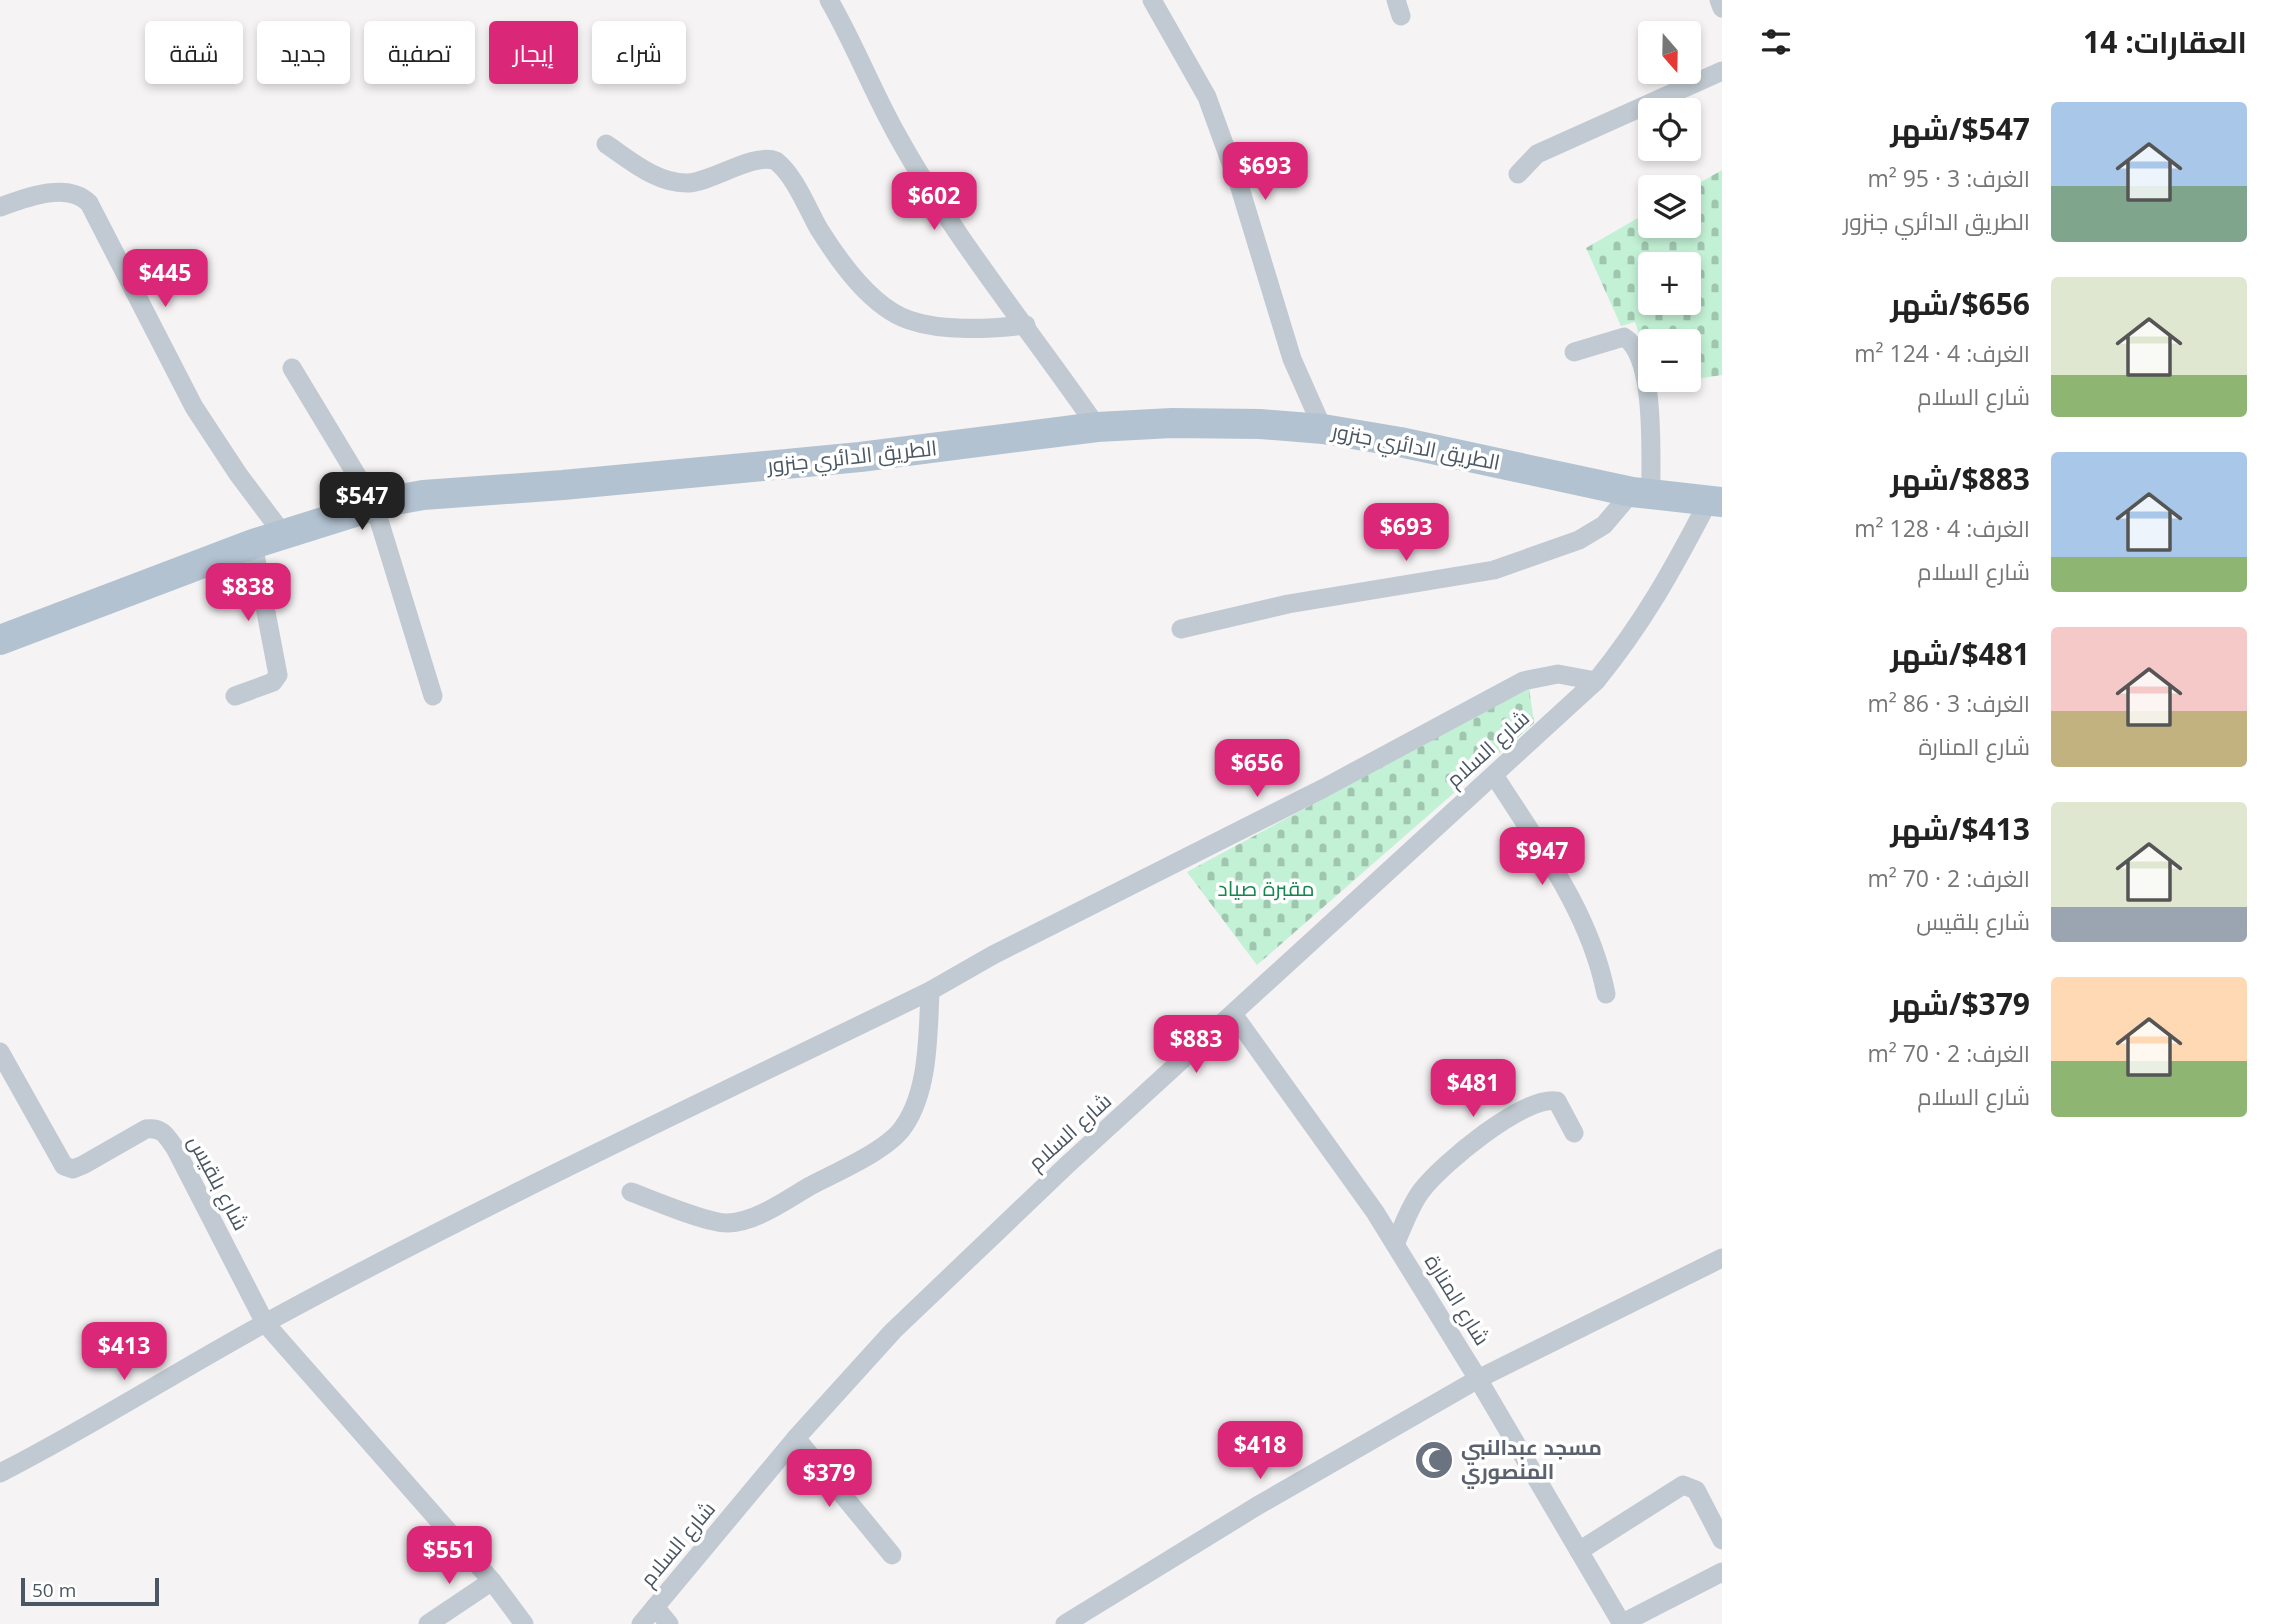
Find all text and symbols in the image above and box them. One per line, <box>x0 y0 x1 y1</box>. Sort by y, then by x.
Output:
chip: شقة <box>145 21 243 84</box>
chip: جديد <box>257 21 350 84</box>
chip: تصفية <box>364 21 475 84</box>
chip: إيجار <box>489 21 578 84</box>
chip: شراء <box>592 21 686 84</box>
north arrow <box>1638 21 1701 84</box>
map controls <box>1638 21 1701 392</box>
text: العقارات: 14 <box>2083 21 2247 62</box>
icon: filters <box>1757 23 1795 61</box>
button: locate <box>1638 98 1701 161</box>
text: $547/شهر <box>1890 108 2030 149</box>
icon: home <box>2107 130 2191 214</box>
pin: $693 <box>1224 142 1306 202</box>
text: $693 <box>1239 149 1291 181</box>
text: الغرف: 3 · 95 m² <box>1867 162 2030 194</box>
pin: $602 <box>893 173 975 232</box>
button: layers <box>1638 175 1701 238</box>
text: $602 <box>908 179 960 211</box>
text: الطريق الدائري جنزور <box>1843 205 2030 237</box>
pin: $445 <box>124 250 206 309</box>
button: + <box>1638 252 1701 315</box>
text: $445 <box>139 256 191 288</box>
text: $656/شهر <box>1890 283 2030 324</box>
icon: home <box>2107 305 2191 389</box>
button: − <box>1638 329 1701 392</box>
text: الغرف: 4 · 124 m² <box>1854 337 2030 369</box>
text: شارع السلام <box>1917 380 2030 412</box>
street label: الطريق الدائري جنزور <box>1328 416 1503 479</box>
street label: الطريق الدائري جنزور <box>765 433 938 482</box>
text: $883/شهر <box>1890 458 2030 499</box>
pin: $547 <box>321 472 403 532</box>
text: $547 <box>336 479 388 511</box>
icon: home <box>2107 480 2191 564</box>
pin: $693 <box>1365 504 1447 563</box>
text: $693 <box>1380 510 1432 542</box>
text: الغرف: 4 · 128 m² <box>1854 512 2030 544</box>
text: شارع السلام <box>1917 555 2030 587</box>
pin: $838 <box>207 564 289 623</box>
text: $838 <box>222 570 274 602</box>
text: $481/شهر <box>1890 633 2030 674</box>
icon: home <box>2107 655 2191 739</box>
text: الغرف: 3 · 86 m² <box>1867 687 2030 719</box>
street label: شارع السلام <box>1440 703 1536 794</box>
text: شارع المنارة <box>1918 730 2030 762</box>
pin: $656 <box>1216 740 1298 799</box>
text: $656 <box>1231 746 1283 778</box>
text: $413/شهر <box>1890 808 2030 849</box>
pin: $947 <box>1501 828 1583 887</box>
icon: home <box>2107 830 2191 914</box>
text: $947 <box>1516 834 1568 866</box>
text: الغرف: 2 · 70 m² <box>1867 862 2030 894</box>
park label: مقبرة صياد <box>1218 874 1314 902</box>
text: شارع بلقيس <box>1916 905 2030 937</box>
text: $379/شهر <box>1890 983 2030 1024</box>
icon: home <box>2107 1005 2191 1089</box>
pin: $883 <box>1155 1016 1237 1075</box>
text: $883 <box>1170 1022 1222 1054</box>
text: الغرف: 2 · 70 m² <box>1867 1037 2030 1069</box>
pin: $481 <box>1432 1060 1514 1119</box>
text: $481 <box>1447 1066 1499 1098</box>
text: شارع السلام <box>1917 1080 2030 1112</box>
street label: شارع السلام <box>1022 1086 1118 1177</box>
street label: شارع بلقيس <box>181 1130 256 1235</box>
street label: شارع المنارة <box>1418 1249 1497 1351</box>
pin: $413 <box>83 1322 165 1382</box>
text: $413 <box>98 1329 150 1361</box>
pin: $418 <box>1219 1422 1301 1481</box>
text: $418 <box>1234 1428 1286 1460</box>
place label: مسجد عبدالنبي المنصوري <box>1461 1433 1602 1489</box>
mosque icon: مسجد عبدالنبي المنصوري <box>1413 1439 1455 1481</box>
pin: $379 <box>788 1450 870 1509</box>
text: $379 <box>803 1456 855 1488</box>
street label: شارع السلام <box>633 1495 722 1592</box>
pin: $551 <box>408 1526 490 1586</box>
text: $551 <box>423 1533 475 1565</box>
scale bar <box>21 1575 159 1607</box>
text: 50 m <box>32 1577 76 1603</box>

